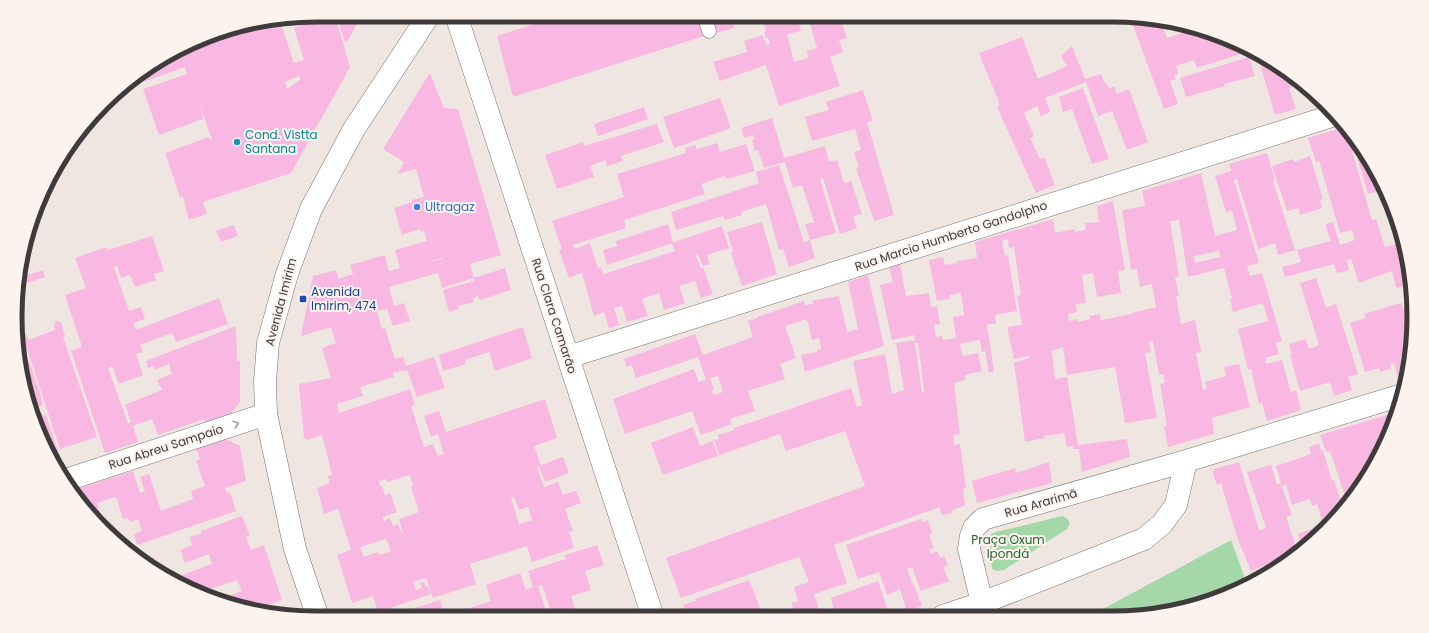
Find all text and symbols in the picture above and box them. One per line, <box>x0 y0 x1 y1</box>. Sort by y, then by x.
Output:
place label: Cond. Vistta Santana <box>245 126 318 157</box>
marker: Cond. Vistta Santana <box>232 137 242 147</box>
street label: Rua Marcio Humberto Gandolpho <box>852 196 1049 275</box>
place label: Ultragaz <box>425 198 475 215</box>
marker: Ultragaz <box>412 202 422 212</box>
street label: Avenida Imirim <box>261 256 300 348</box>
street label: Rua Clara Camarão <box>528 256 581 376</box>
place label: Avenida Imirim, 474 <box>311 283 377 314</box>
marker: Avenida Imirim, 474 <box>298 294 308 304</box>
street label: Rua Abreu Sampaio <box>106 420 226 473</box>
one-way arrow <box>233 421 240 429</box>
street label: Rua Ararimã <box>1003 484 1079 521</box>
park label: Praça Oxum Ipondá <box>971 531 1045 562</box>

